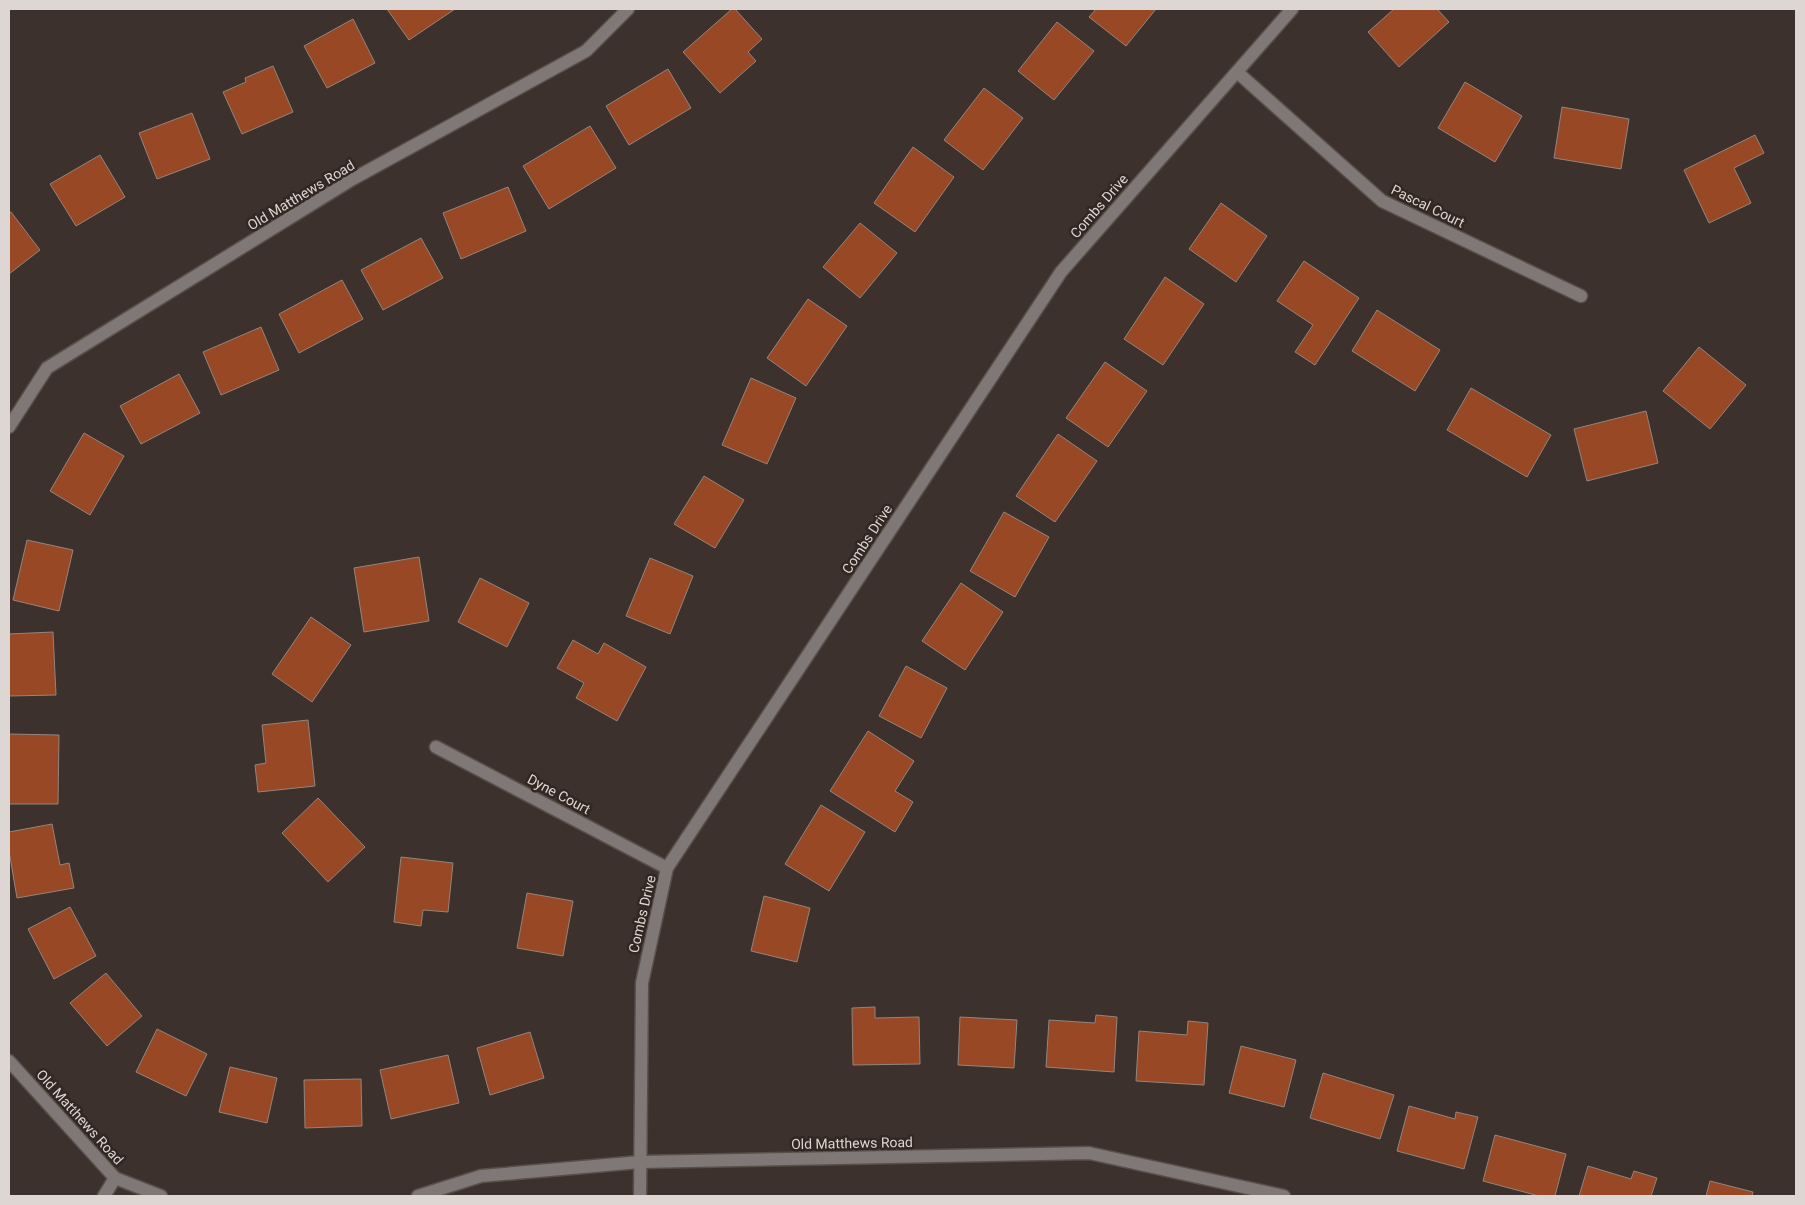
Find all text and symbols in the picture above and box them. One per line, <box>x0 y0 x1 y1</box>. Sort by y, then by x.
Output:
street label: Old Matthews Road <box>245 157 357 233</box>
street label: Combs Drive <box>1067 171 1131 241</box>
street label: Pascal Court <box>1389 181 1468 231</box>
street label: Combs Drive <box>839 501 895 577</box>
street label: Dyne Court <box>525 771 594 817</box>
street label: Combs Drive <box>625 874 659 954</box>
street label: Old Matthews Road <box>33 1066 127 1168</box>
street label: Old Matthews Road <box>791 1134 913 1152</box>

